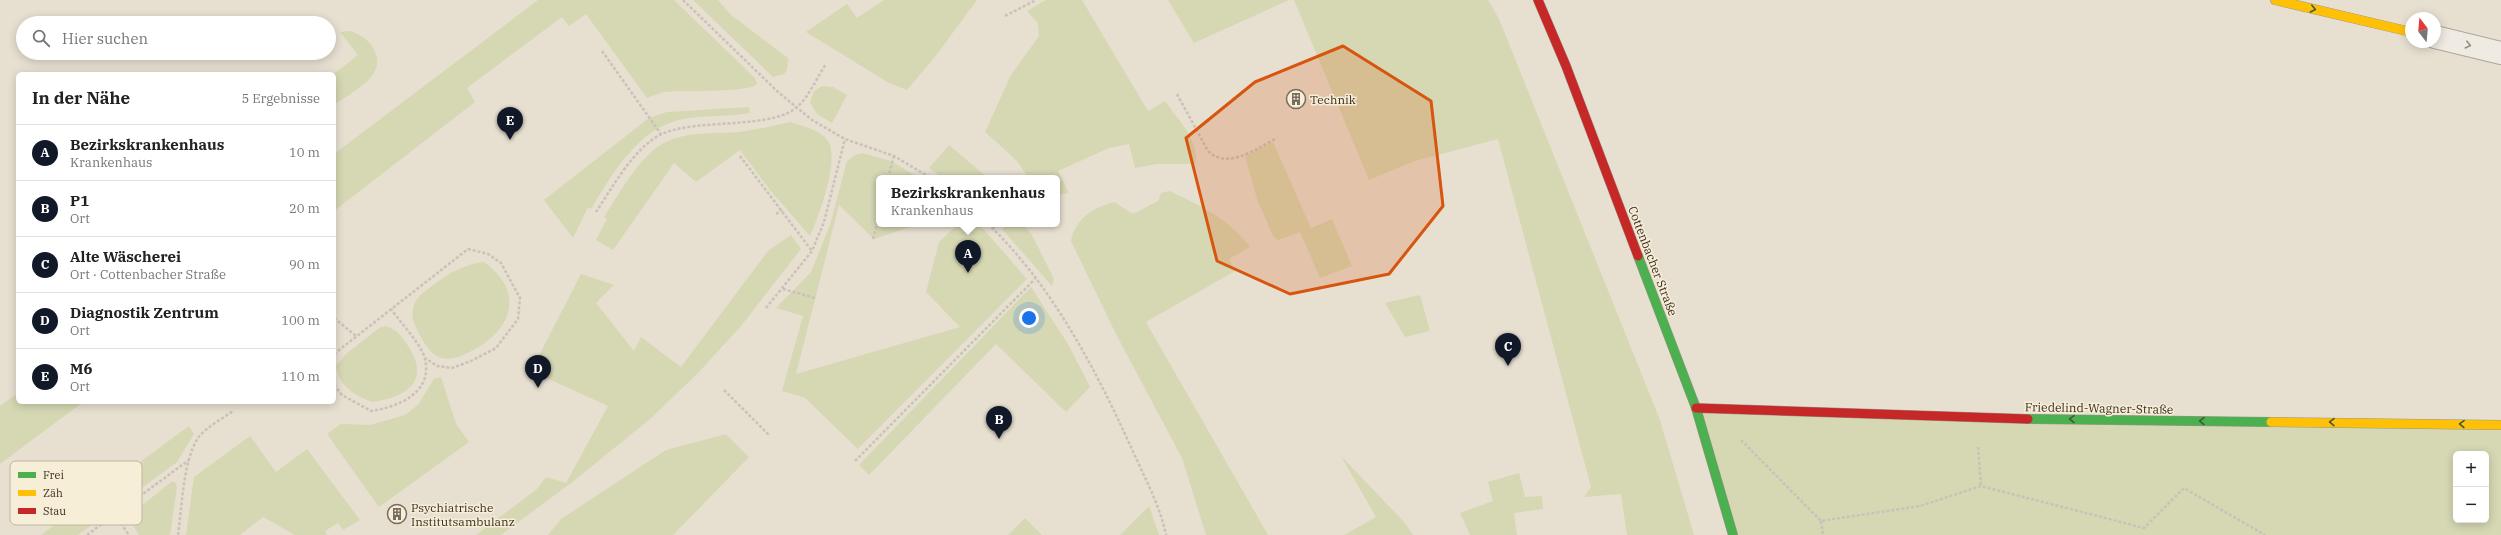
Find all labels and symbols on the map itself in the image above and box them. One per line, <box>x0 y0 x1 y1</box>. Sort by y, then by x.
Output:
one-way arrow <box>2310 4 2316 12</box>
north arrow <box>2405 12 2441 48</box>
one-way arrow <box>2465 41 2471 49</box>
building icon: Technik <box>1285 88 1307 110</box>
place label: Technik <box>1310 92 1356 107</box>
pin: E <box>497 107 523 140</box>
street label: Cottenbacher Straße <box>1625 204 1681 318</box>
pin: A <box>955 240 981 273</box>
your location <box>1019 308 1039 328</box>
pin: C <box>1495 333 1521 366</box>
pin: D <box>525 355 551 388</box>
street label: Friedelind-Wagner-Straße <box>2025 399 2173 417</box>
pin: B <box>986 406 1012 439</box>
one-way arrow <box>2069 415 2075 423</box>
one-way arrow <box>2199 417 2205 425</box>
one-way arrow <box>2329 418 2335 427</box>
one-way arrow <box>2459 420 2465 428</box>
legend <box>10 461 142 525</box>
text: Frei <box>43 468 64 482</box>
text: Zäh <box>43 486 63 500</box>
place label: Psychiatrische Institutsambulanz <box>411 500 515 529</box>
building icon: Psychiatrische Institutsambulanz <box>386 503 408 525</box>
text: Stau <box>43 504 66 518</box>

